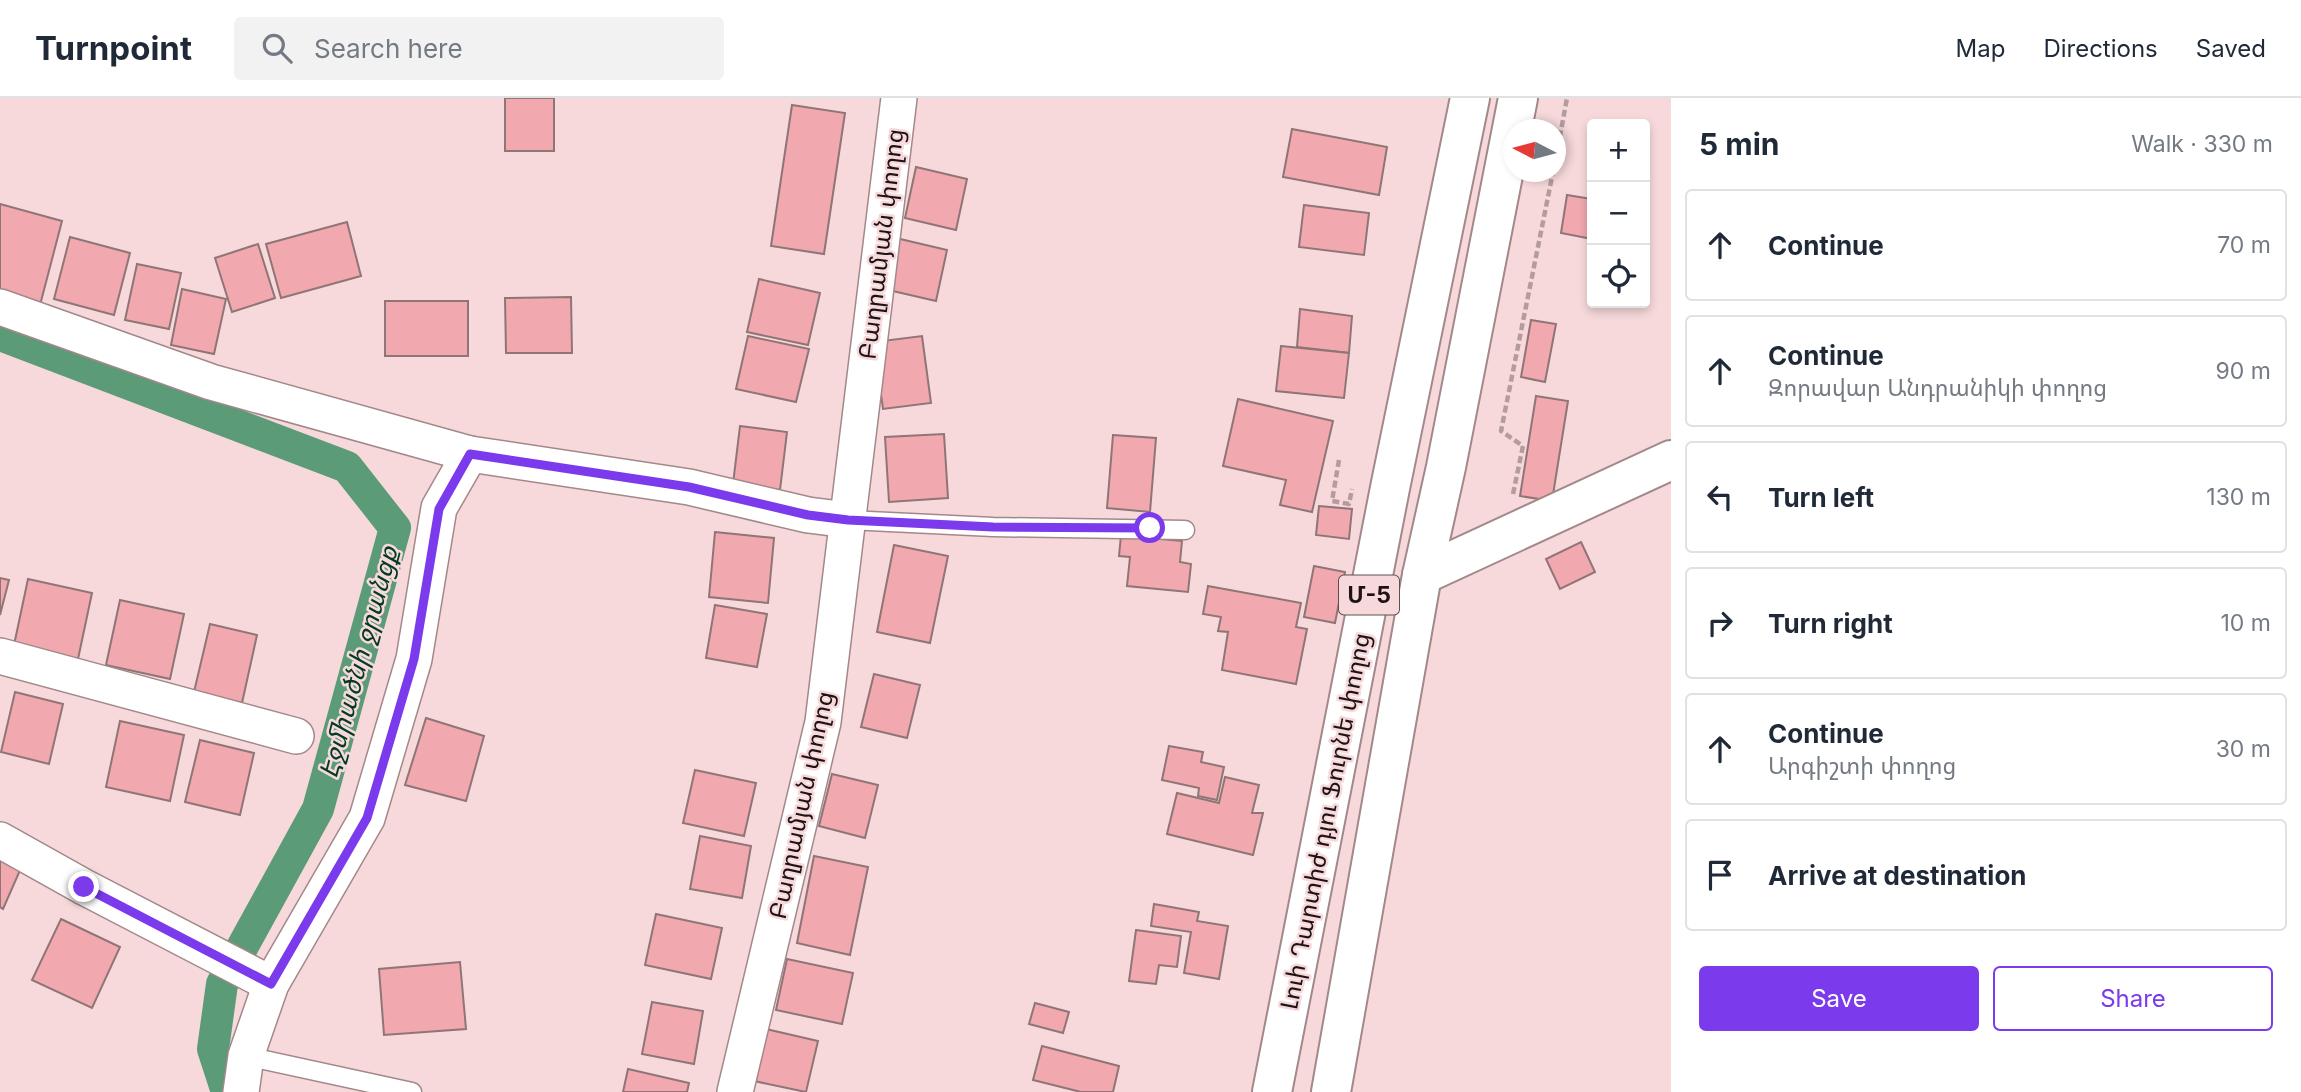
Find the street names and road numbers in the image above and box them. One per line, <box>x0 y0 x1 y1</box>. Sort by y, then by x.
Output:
street label: Բաղրամյան փողոց <box>852 127 910 361</box>
road number: Մ-5 <box>1339 575 1399 614</box>
street label: Լուի Դարտիժ դյու Ֆուրնե փողոց <box>1274 630 1376 1012</box>
street label: Բաղրամյան փողոց <box>763 688 839 922</box>

